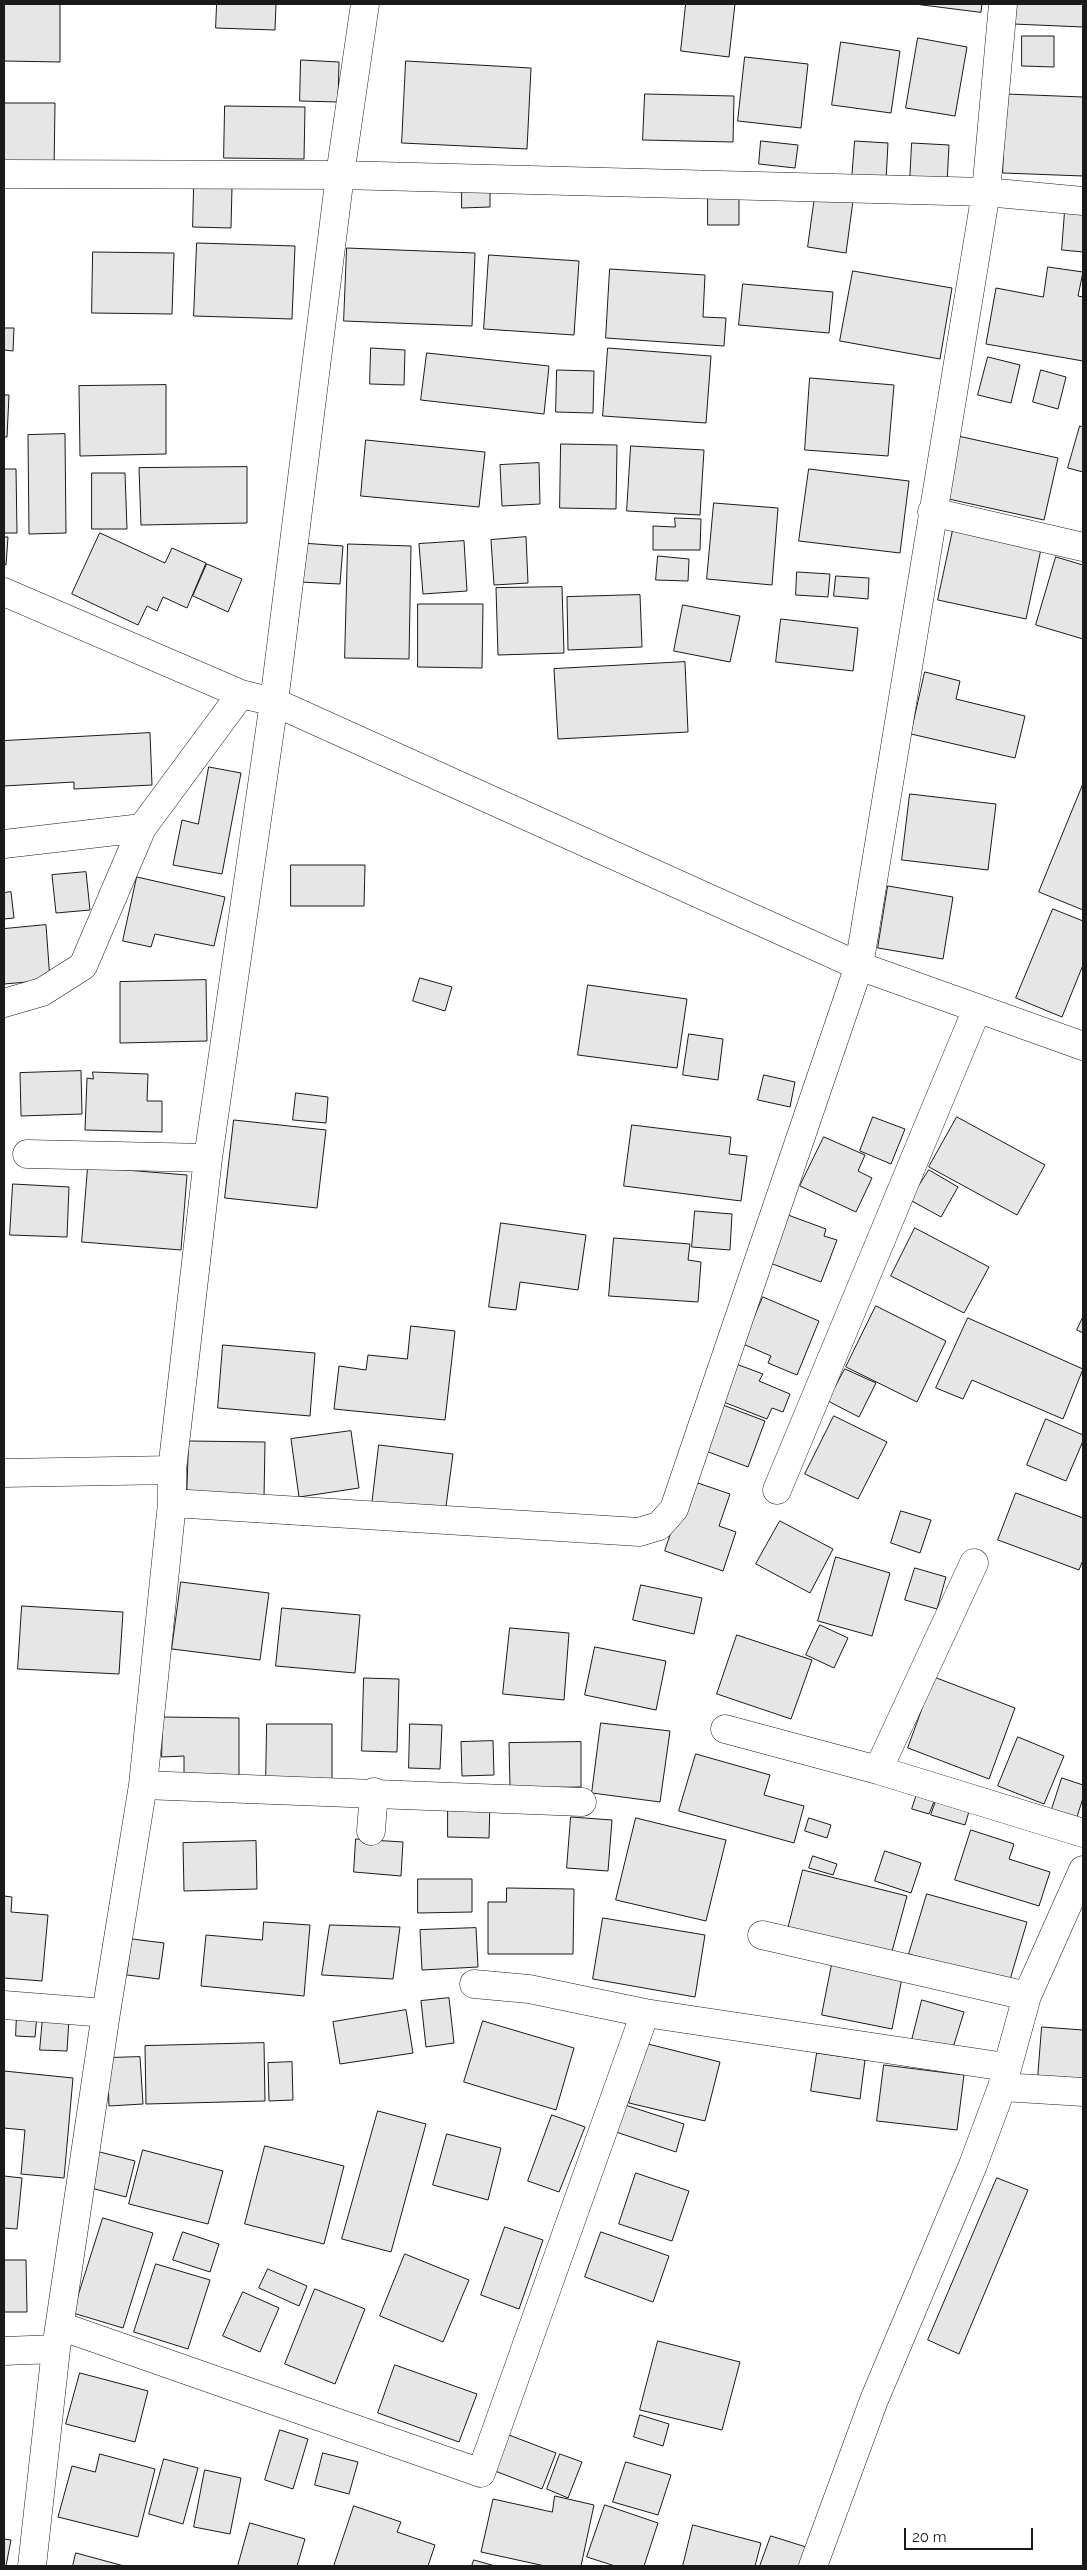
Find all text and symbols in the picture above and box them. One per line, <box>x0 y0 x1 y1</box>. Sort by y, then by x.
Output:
scale bar <box>907 2518 1036 2550</box>
text: 20 m <box>912 2528 947 2546</box>

